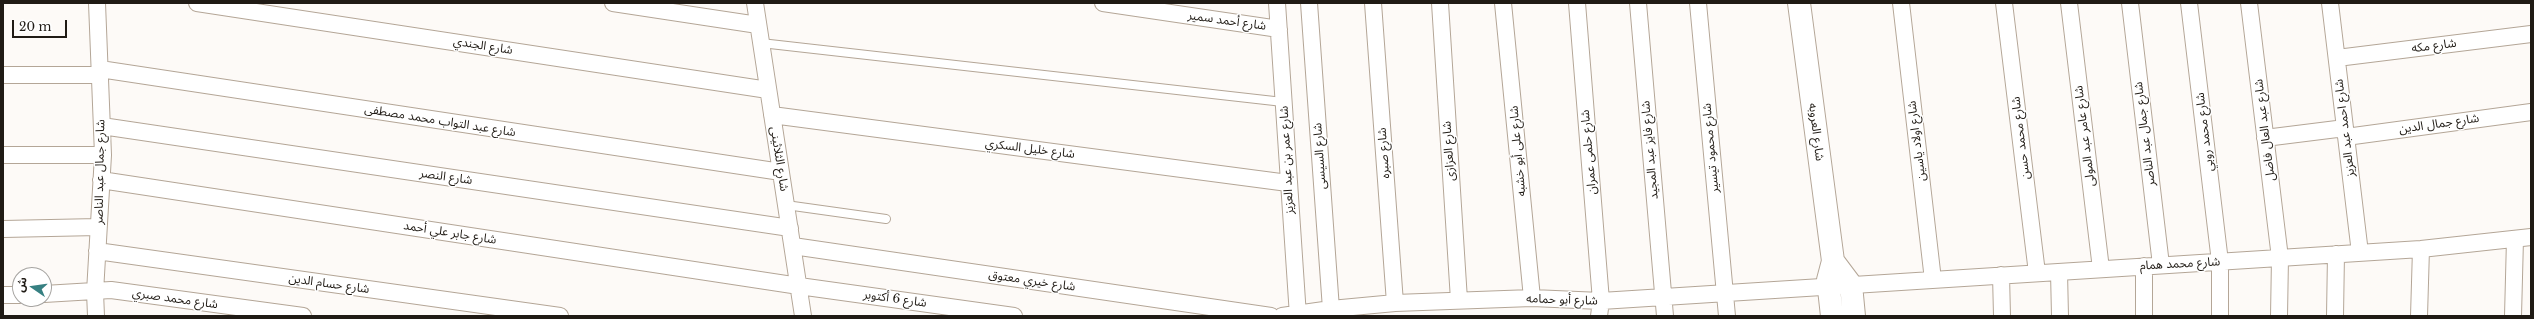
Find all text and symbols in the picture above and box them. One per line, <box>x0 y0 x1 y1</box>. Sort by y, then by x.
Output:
street label: شارع أحمد سمير <box>1187 8 1267 34</box>
scale bar <box>14 12 69 38</box>
text: 20 m <box>19 19 51 34</box>
street label: شارع الجندي <box>452 34 514 58</box>
street label: شارع مكه <box>2411 36 2457 56</box>
street label: شارع عبد العال فاضل <box>2252 78 2278 182</box>
street label: شارع احمد عبد العزيز <box>2332 78 2358 178</box>
street label: شارع جمال عبد الناصر <box>2131 81 2159 187</box>
street label: شارع عامر عبد المولى <box>2072 85 2098 187</box>
street label: شارع محمد روبي <box>2193 92 2217 172</box>
street label: شارع محمد حسن <box>2009 96 2033 180</box>
street label: شارع فايز عبد المجيد <box>1639 100 1661 200</box>
street label: شارع اولاد ياسين <box>1905 100 1929 182</box>
street label: شارع عبد التواب محمد مصطفى <box>363 102 517 140</box>
street label: شارع العروبه <box>1805 102 1827 162</box>
street label: شارع محمود تيسير <box>1700 103 1722 193</box>
street label: شارع على أبو خشبه <box>1507 105 1529 197</box>
street label: شارع عمر بن عبد العزيز <box>1277 106 1297 214</box>
street label: شارع حلمى عمران <box>1578 109 1600 195</box>
street label: شارع جمال الدين <box>2398 111 2480 137</box>
street label: شارع جمال عبد الناصر <box>92 119 108 225</box>
street label: شارع العزازى <box>1440 121 1458 181</box>
street label: شارع السيسى <box>1310 122 1330 190</box>
street label: شارع الثلاثينى <box>767 126 791 192</box>
street label: شارع صبره <box>1375 127 1393 179</box>
street label: شارع خليل السكري <box>984 136 1076 162</box>
street label: شارع النصر <box>419 166 473 188</box>
street label: شارع جابر علي أحمد <box>402 219 498 247</box>
street label: شارع محمد همام <box>2139 255 2221 273</box>
north arrow <box>12 267 52 307</box>
street label: شارع خيري معتوق <box>988 268 1076 294</box>
street label: شارع حسام الدين <box>288 271 370 297</box>
text: ش <box>13 276 30 293</box>
street label: شارع محمد صبري <box>131 286 219 312</box>
street label: شارع 6 أكتوبر <box>862 287 928 311</box>
street label: شارع أبو حمامه <box>1526 292 1598 308</box>

